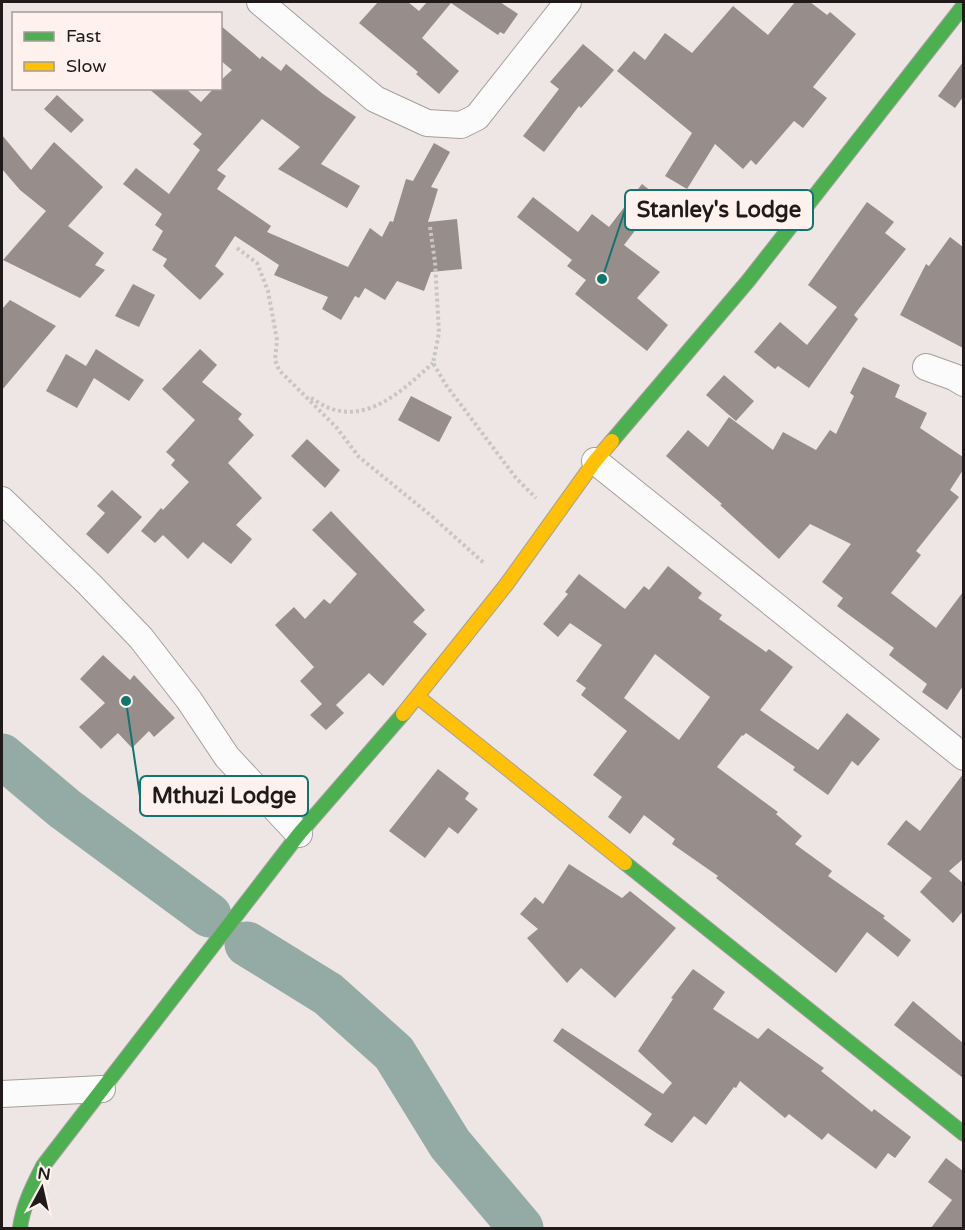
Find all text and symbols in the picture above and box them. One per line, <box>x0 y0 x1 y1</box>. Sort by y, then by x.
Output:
legend <box>12 12 222 90</box>
text: Fast <box>66 25 101 47</box>
text: Slow <box>66 55 107 77</box>
callout: Stanley's Lodge <box>625 190 813 230</box>
text: Stanley's Lodge <box>637 197 801 223</box>
callout: Mthuzi Lodge <box>140 776 308 816</box>
text: Mthuzi Lodge <box>152 783 296 809</box>
north arrow <box>12 1158 72 1218</box>
text: N <box>36 1163 52 1185</box>

